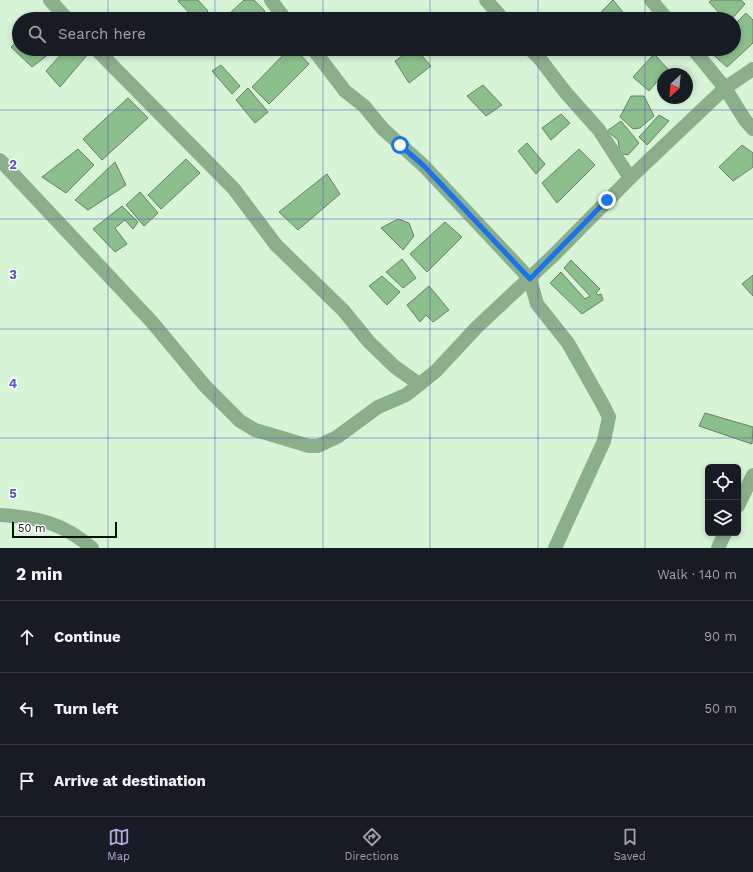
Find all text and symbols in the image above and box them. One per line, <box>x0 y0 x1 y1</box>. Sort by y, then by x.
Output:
search box <box>12 12 741 56</box>
icon: search <box>26 23 48 45</box>
text: Search here <box>58 25 146 43</box>
north arrow <box>657 68 693 104</box>
route start <box>391 136 409 154</box>
text: 2 <box>9 157 17 172</box>
route end <box>598 191 616 209</box>
text: 3 <box>9 267 17 282</box>
text: 4 <box>9 376 18 391</box>
map controls <box>705 464 741 536</box>
button: locate <box>705 464 741 500</box>
text: 5 <box>9 486 17 501</box>
button: layers <box>705 500 741 536</box>
scale bar <box>12 520 117 539</box>
text: 50 m <box>18 522 45 535</box>
text: 2 min <box>16 564 62 584</box>
text: Walk · 140 m <box>657 567 737 582</box>
icon: ahead <box>16 626 38 648</box>
text: Continue <box>54 628 121 646</box>
text: 90 m <box>704 629 737 644</box>
icon: left <box>16 698 38 720</box>
text: Turn left <box>54 700 118 718</box>
text: 50 m <box>705 701 737 716</box>
icon: arrive <box>16 770 38 792</box>
text: Arrive at destination <box>54 772 206 790</box>
tab: Map <box>107 826 130 863</box>
tab: Directions <box>345 826 399 863</box>
tab: Saved <box>614 826 646 863</box>

